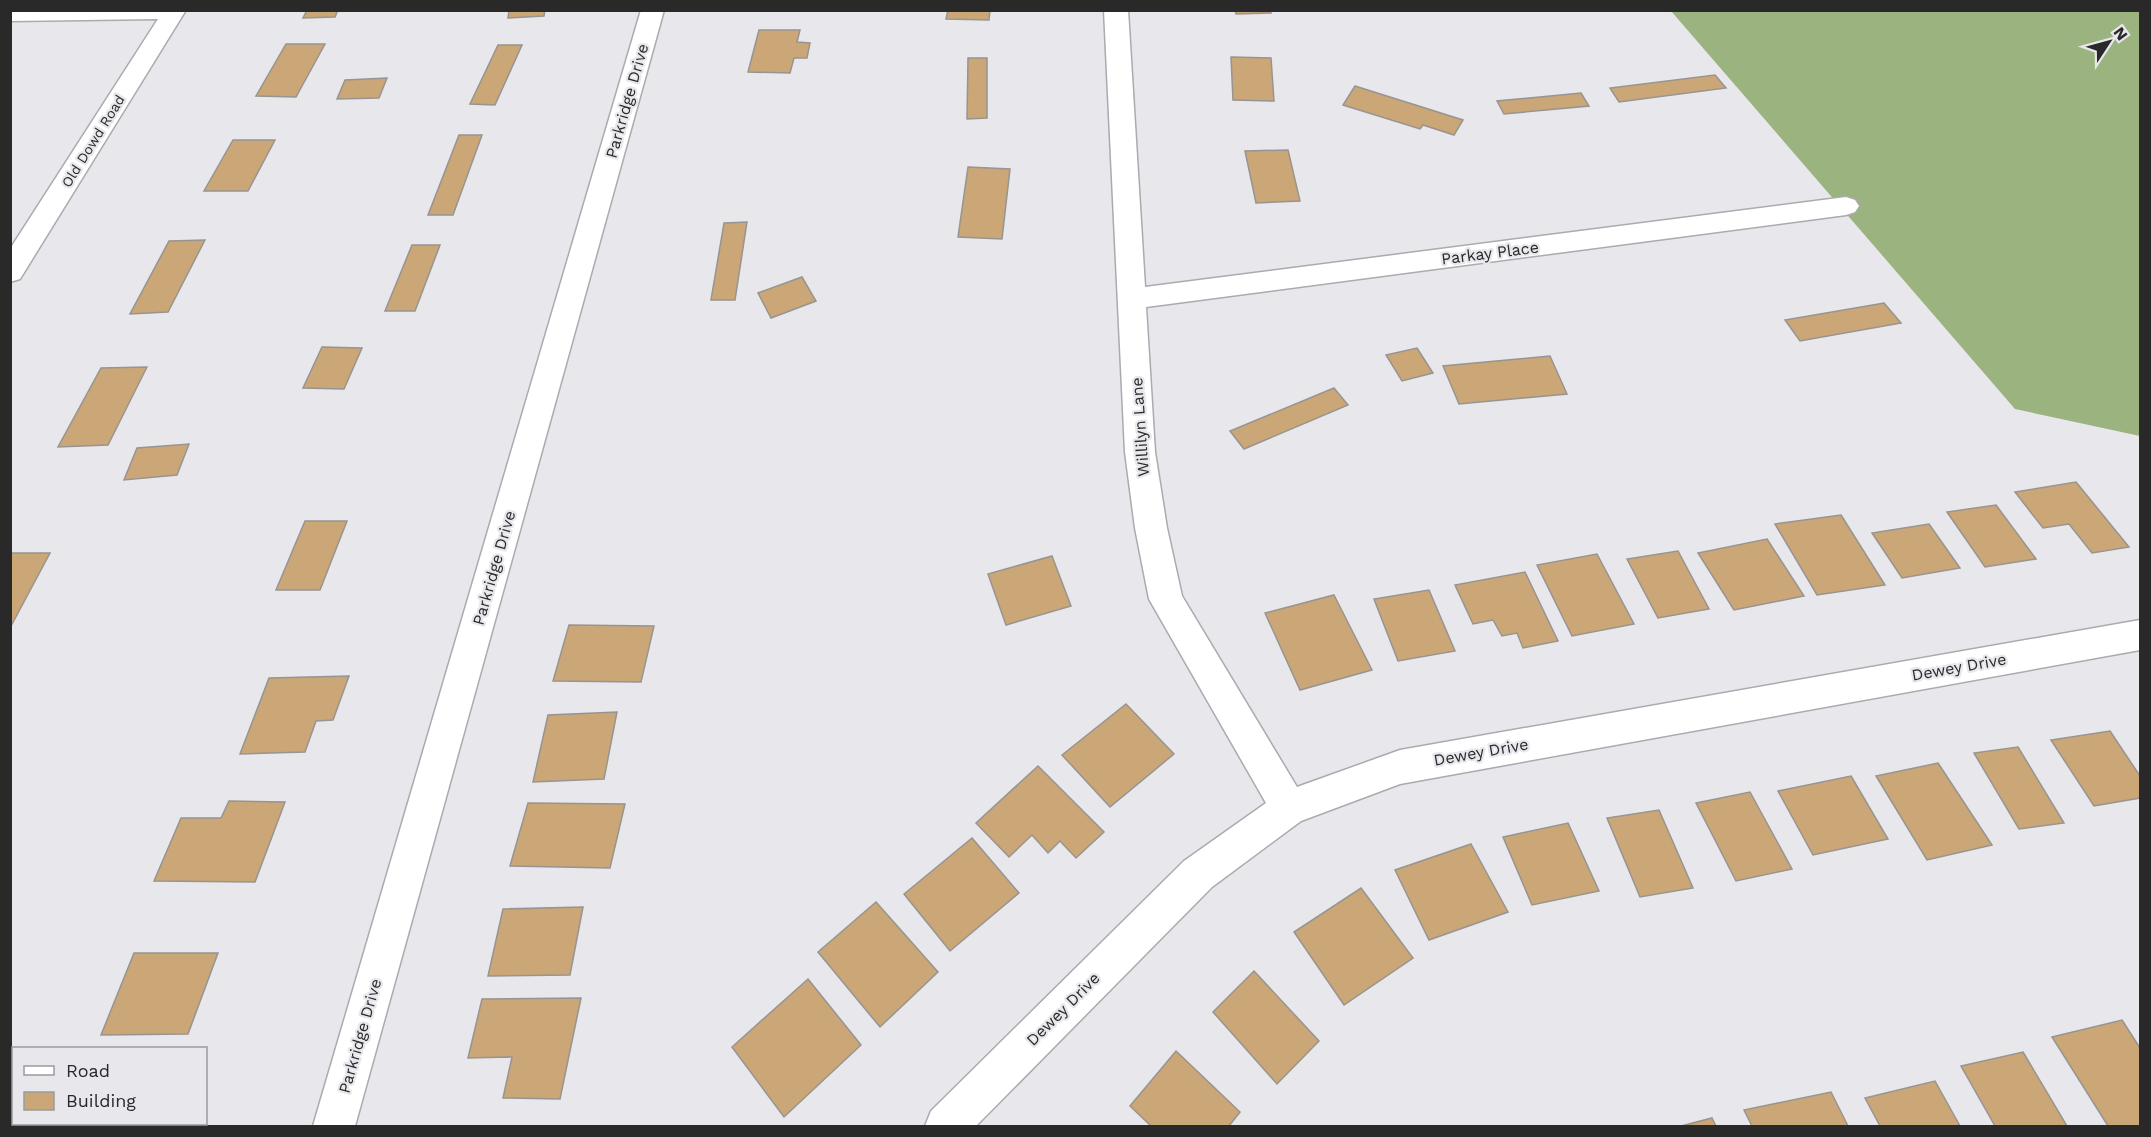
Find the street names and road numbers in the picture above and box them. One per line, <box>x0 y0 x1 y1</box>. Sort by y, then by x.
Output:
street label: Parkridge Drive <box>602 42 652 160</box>
street label: Old Dowd Road <box>58 92 128 190</box>
street label: Parkay Place <box>1440 238 1540 268</box>
street label: Willilyn Lane <box>1127 377 1153 477</box>
street label: Parkridge Drive <box>469 509 519 627</box>
street label: Dewey Drive <box>1910 649 2008 685</box>
street label: Dewey Drive <box>1432 734 1530 770</box>
street label: Dewey Drive <box>1022 968 1104 1050</box>
street label: Parkridge Drive <box>335 977 385 1095</box>

